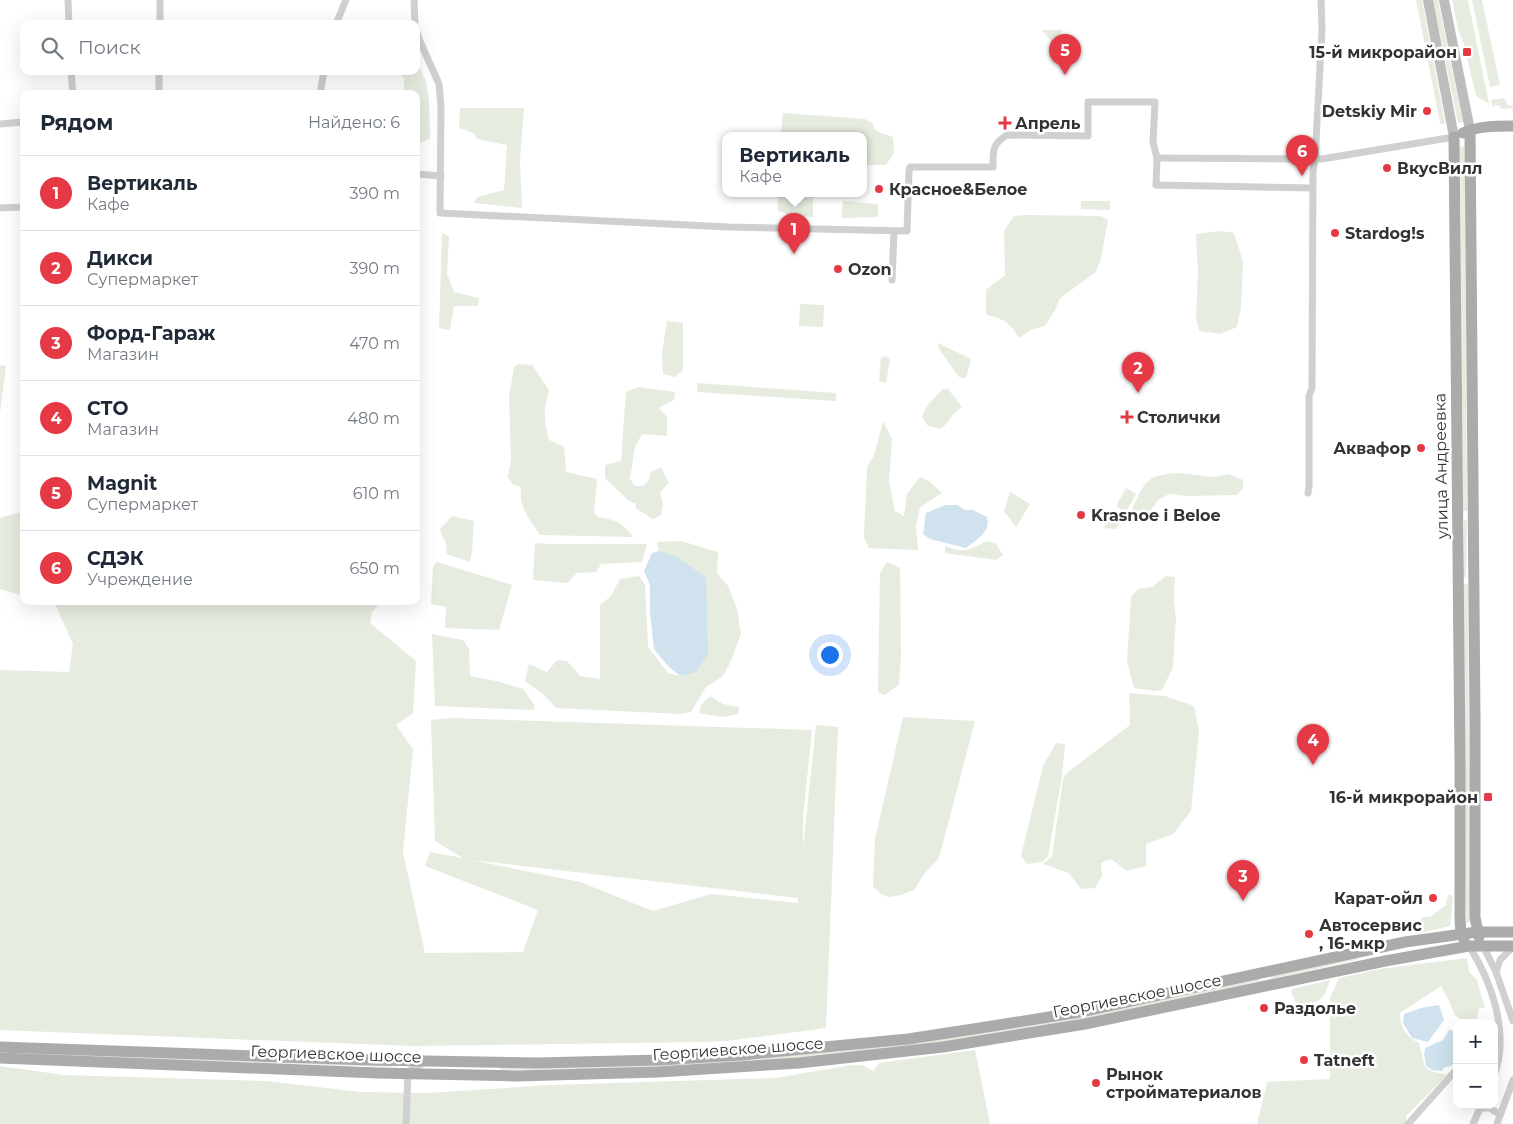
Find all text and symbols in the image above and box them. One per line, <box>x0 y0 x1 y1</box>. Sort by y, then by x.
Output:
search box <box>20 20 420 75</box>
icon: search <box>38 34 66 62</box>
pin: 5 <box>1049 34 1081 75</box>
text: Поиск <box>78 36 141 59</box>
place label: 15-й микрорайон <box>1309 43 1457 62</box>
marker: 15-й микрорайон <box>1461 46 1473 58</box>
place label: Detskiy Mir <box>1322 102 1417 121</box>
marker: Detskiy Mir <box>1421 105 1433 117</box>
text: Рядом <box>40 110 113 135</box>
text: Найдено: 6 <box>308 113 400 132</box>
place label: Апрель <box>1015 114 1081 133</box>
marker: Апрель <box>999 117 1011 129</box>
popup <box>722 132 867 197</box>
pin: 6 <box>1286 135 1318 176</box>
text: Вертикаль <box>739 144 850 167</box>
place label: ВкусВилл <box>1397 159 1483 178</box>
marker: ВкусВилл <box>1381 162 1393 174</box>
text: Кафе <box>739 167 782 186</box>
text: Вертикаль <box>87 172 197 195</box>
place label: Красное&Белое <box>889 180 1028 199</box>
marker: Красное&Белое <box>873 183 885 195</box>
text: 1 <box>53 184 59 203</box>
text: 390 m <box>349 184 400 203</box>
text: Кафе <box>87 195 130 214</box>
pin: 1 <box>778 213 810 254</box>
place label: Stardog!s <box>1345 224 1425 243</box>
marker: Stardog!s <box>1329 227 1341 239</box>
text: Дикси <box>87 247 153 270</box>
text: 2 <box>51 259 61 278</box>
text: 390 m <box>349 259 400 278</box>
place label: Ozon <box>848 260 892 279</box>
marker: Ozon <box>832 263 844 275</box>
text: Супермаркет <box>87 270 198 289</box>
text: Форд-Гараж <box>87 322 215 345</box>
text: 3 <box>51 334 61 353</box>
text: 470 m <box>349 334 400 353</box>
text: Магазин <box>87 345 159 364</box>
pin: 2 <box>1122 352 1154 393</box>
street label: улица Андреевка <box>1430 393 1452 540</box>
text: СТО <box>87 397 128 420</box>
place label: Столички <box>1137 408 1221 427</box>
text: 4 <box>50 409 62 428</box>
text: 480 m <box>347 409 400 428</box>
marker: Столички <box>1121 411 1133 423</box>
text: Магазин <box>87 420 159 439</box>
place label: Аквафор <box>1333 439 1411 458</box>
marker: Аквафор <box>1415 442 1427 454</box>
text: Magnit <box>87 472 157 495</box>
text: 5 <box>51 484 61 503</box>
text: 610 m <box>353 484 400 503</box>
text: Супермаркет <box>87 495 198 514</box>
place label: Krasnoe i Beloe <box>1091 506 1221 525</box>
marker: Krasnoe i Beloe <box>1075 509 1087 521</box>
text: СДЭК <box>87 547 144 570</box>
text: 6 <box>51 559 61 578</box>
text: 650 m <box>349 559 400 578</box>
text: Учреждение <box>87 570 193 589</box>
your location <box>817 642 843 668</box>
pin: 4 <box>1297 724 1329 765</box>
place label: 16-й микрорайон <box>1330 788 1478 807</box>
marker: 16-й микрорайон <box>1482 791 1494 803</box>
pin: 3 <box>1227 860 1259 901</box>
place label: Карат-ойл <box>1334 889 1423 908</box>
marker: Карат-ойл <box>1427 892 1439 904</box>
place label: Автосервис , 16-мкр <box>1319 916 1422 953</box>
marker: Автосервис , 16-мкр <box>1303 928 1315 940</box>
street label: Георгиевское шоссе <box>1051 970 1223 1022</box>
place label: Раздолье <box>1274 999 1356 1018</box>
marker: Раздолье <box>1258 1002 1270 1014</box>
map controls <box>1453 1019 1498 1109</box>
button: + <box>1453 1019 1498 1064</box>
street label: Георгиевское шоссе <box>652 1034 824 1064</box>
street label: Георгиевское шоссе <box>250 1042 422 1066</box>
place label: Tatneft <box>1314 1051 1375 1070</box>
marker: Tatneft <box>1298 1054 1310 1066</box>
button: − <box>1453 1064 1498 1109</box>
place label: Рынок стройматериалов <box>1106 1065 1261 1102</box>
marker: Рынок стройматериалов <box>1090 1077 1102 1089</box>

